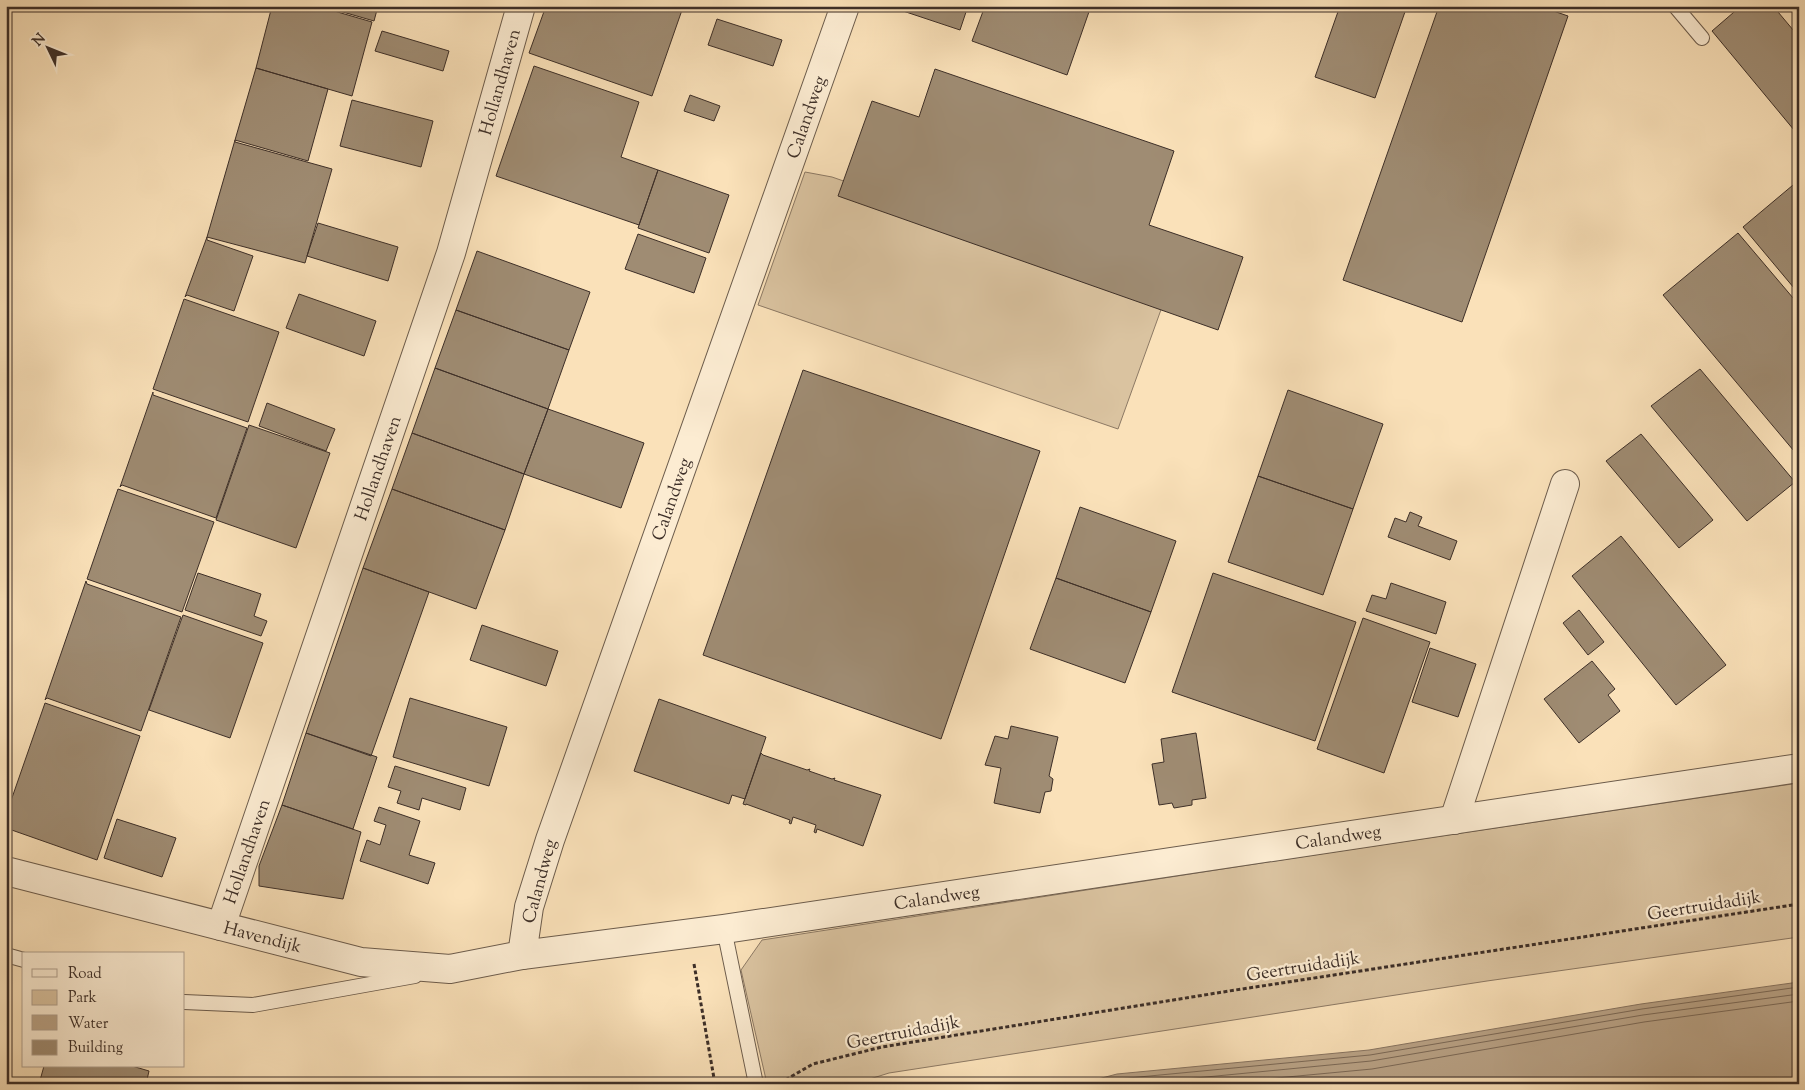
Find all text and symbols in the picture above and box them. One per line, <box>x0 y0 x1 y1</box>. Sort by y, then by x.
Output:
north arrow <box>22 22 72 72</box>
street label: Hollandhaven <box>474 26 529 139</box>
text: N <box>29 30 51 51</box>
street label: Calandweg <box>782 72 834 163</box>
street label: Hollandhaven <box>349 412 410 525</box>
street label: Calandweg <box>647 454 699 545</box>
street label: Hollandhaven <box>218 795 279 908</box>
street label: Calandweg <box>1294 820 1383 858</box>
street label: Calandweg <box>517 836 565 927</box>
street label: Calandweg <box>892 880 982 918</box>
street label: Geertruidadijk <box>1646 885 1763 929</box>
street label: Havendijk <box>220 916 304 961</box>
street label: Geertruidadijk <box>1245 946 1362 990</box>
legend <box>22 952 185 1068</box>
text: Road <box>68 964 102 985</box>
text: Park <box>68 988 97 1009</box>
street label: Geertruidadijk <box>845 1010 962 1058</box>
text: Water <box>68 1014 109 1035</box>
text: Building <box>68 1038 123 1059</box>

